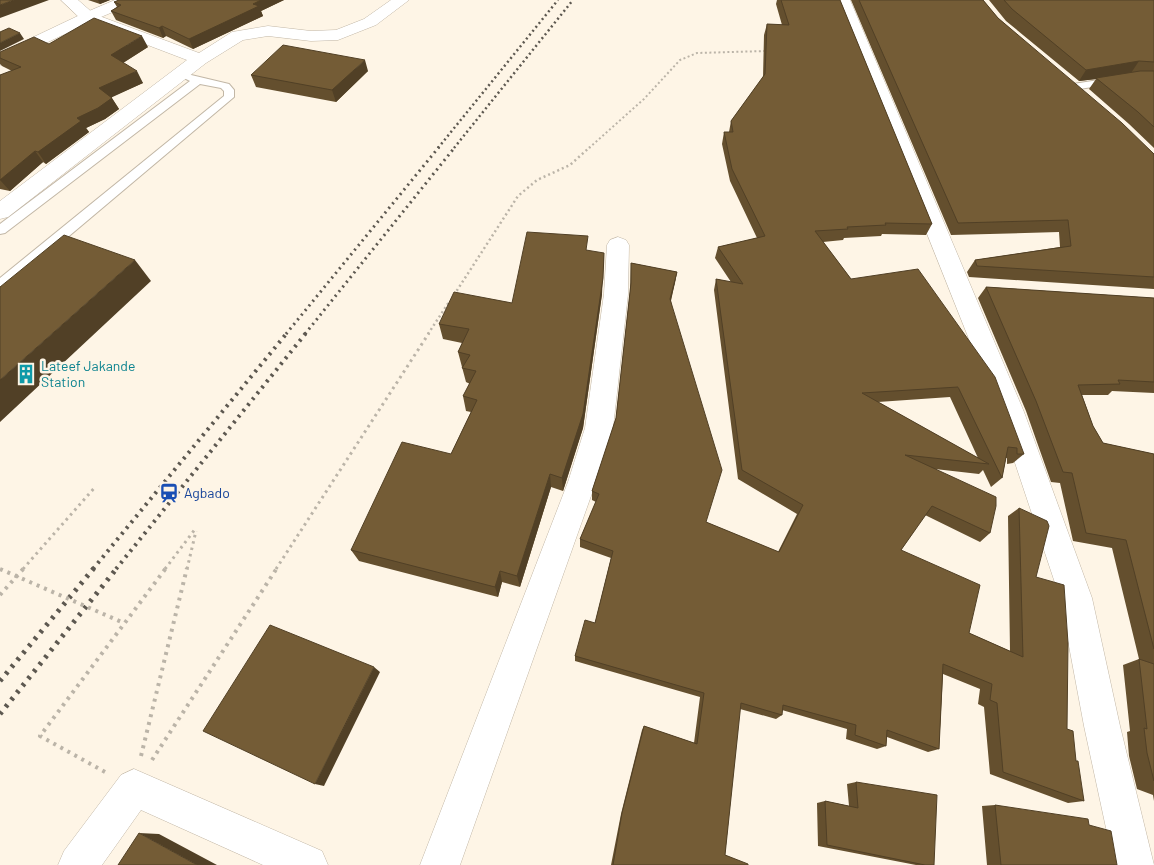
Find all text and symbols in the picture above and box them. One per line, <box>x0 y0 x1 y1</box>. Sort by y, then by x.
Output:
place label: Lateef Jakande Station <box>41 357 135 390</box>
building icon: Lateef Jakande Station <box>15 363 37 385</box>
station icon: Agbado <box>158 482 180 504</box>
place label: Agbado <box>184 484 230 501</box>

